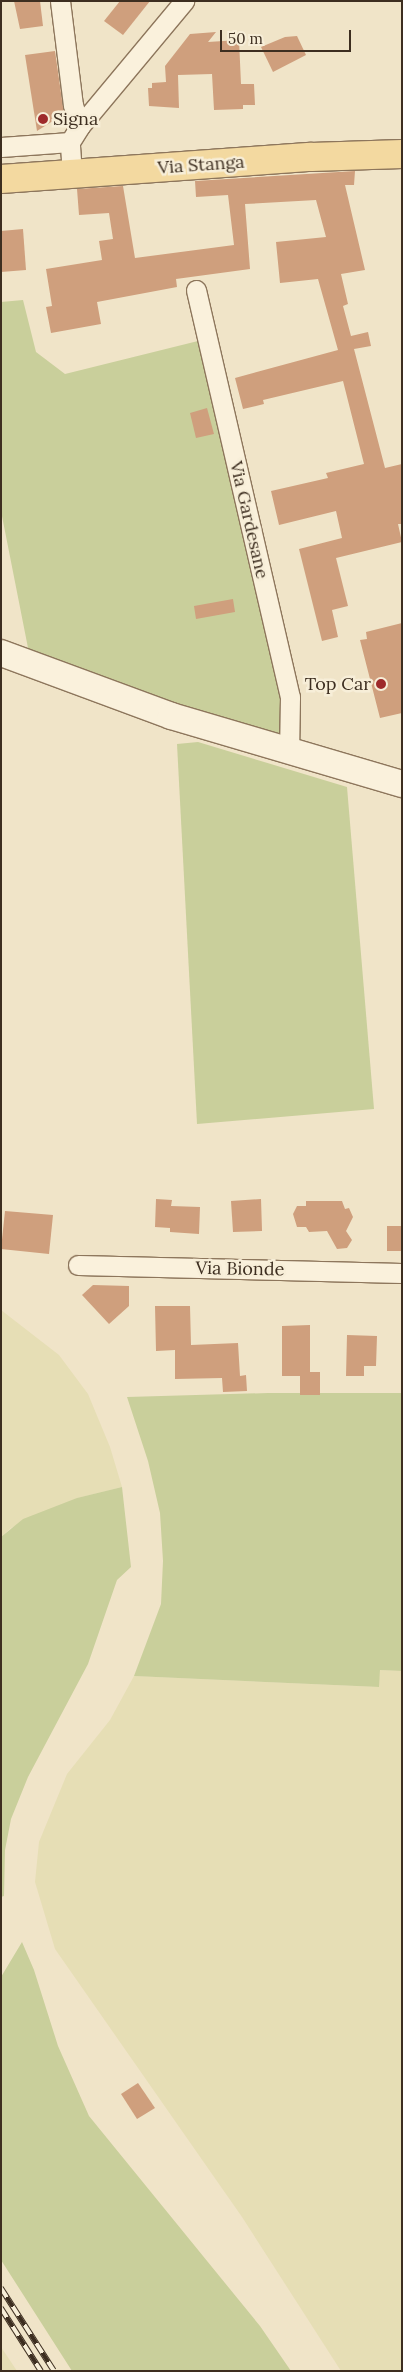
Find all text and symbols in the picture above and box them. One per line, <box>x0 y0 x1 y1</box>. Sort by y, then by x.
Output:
scale bar <box>223 20 354 52</box>
text: 50 m <box>228 29 263 48</box>
place label: Signa <box>53 108 98 130</box>
marker: Signa <box>37 113 49 125</box>
street label: Via Stanga <box>157 151 245 179</box>
street label: Via Gardesane <box>225 459 273 581</box>
place label: Top Car <box>305 673 371 695</box>
marker: Top Car <box>375 678 387 690</box>
street label: Via Bionde <box>195 1257 285 1281</box>

